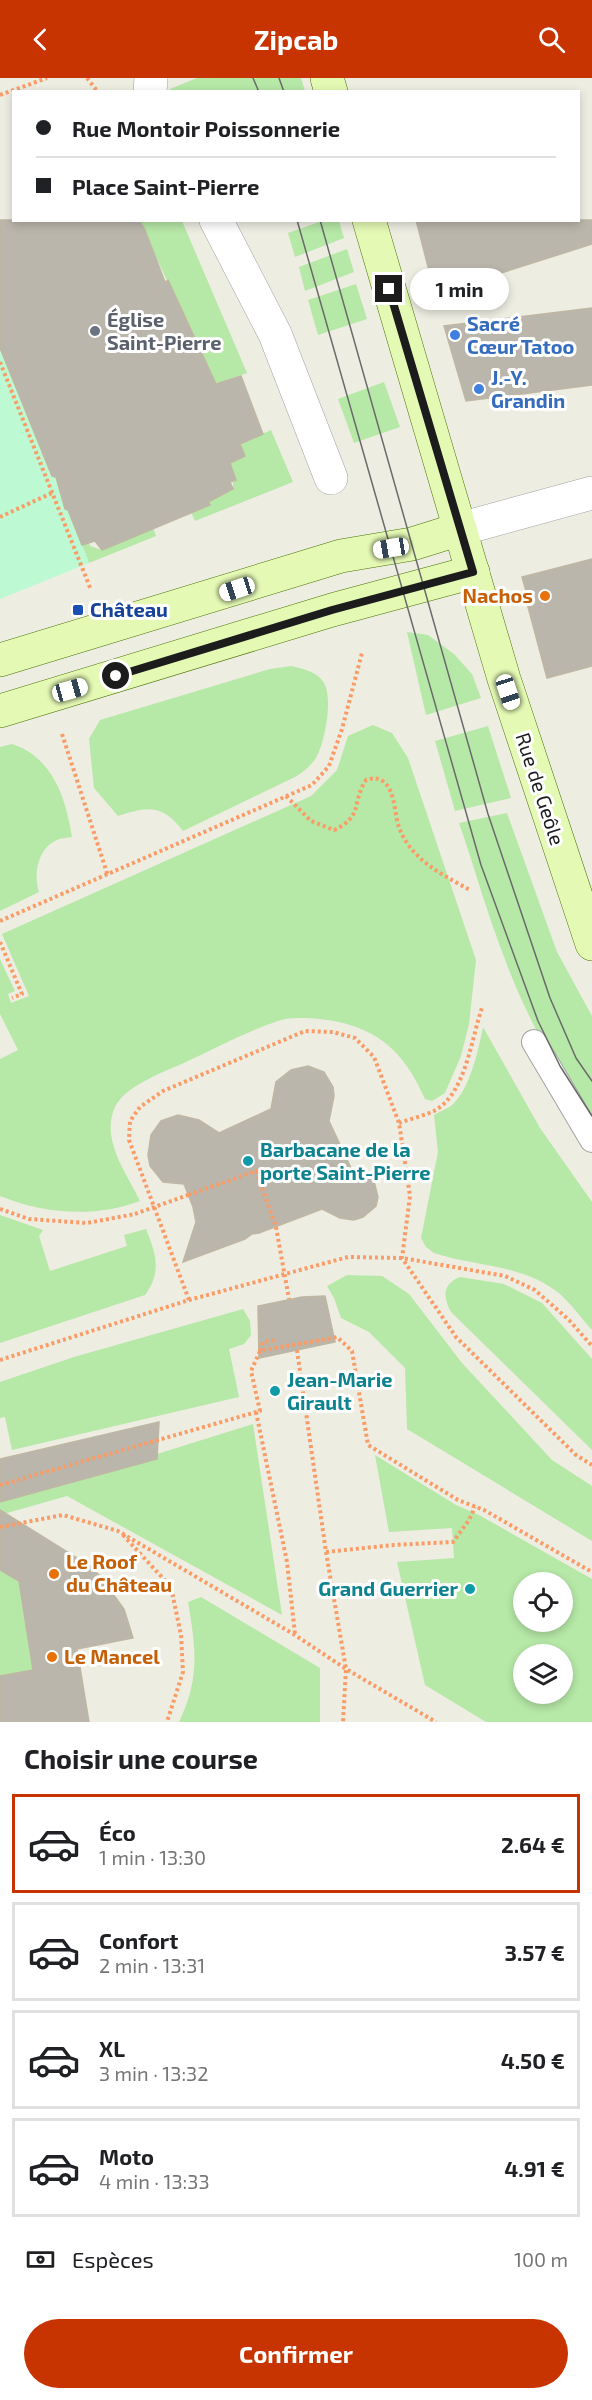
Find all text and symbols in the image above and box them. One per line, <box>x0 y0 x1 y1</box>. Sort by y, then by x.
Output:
icon: back <box>24 23 57 56</box>
text: Zipcab <box>254 23 338 55</box>
icon: search <box>535 23 568 56</box>
text: Rue Montoir Poissonnerie <box>72 115 340 141</box>
text: Place Saint-Pierre <box>72 173 259 199</box>
callout: 1 min <box>410 268 509 310</box>
route end <box>375 275 402 302</box>
text: 1 min <box>435 277 484 301</box>
place label: Église Saint-Pierre <box>107 307 221 354</box>
place label: Sacré Cœur Tatoo <box>467 311 574 358</box>
marker: Église Saint-Pierre <box>88 324 102 338</box>
marker: Sacré Cœur Tatoo <box>448 328 462 342</box>
place label: J.-Y. Grandin <box>491 365 565 412</box>
marker: J.-Y. Grandin <box>472 382 486 396</box>
car <box>372 536 410 560</box>
car <box>217 575 257 603</box>
place label: Nachos <box>463 583 533 607</box>
marker: Nachos <box>538 589 552 603</box>
place label: Château <box>90 597 168 621</box>
marker: Château <box>71 603 85 617</box>
route start <box>102 662 129 689</box>
car <box>494 672 522 712</box>
car <box>50 676 90 704</box>
street label: Rue de Geôle <box>511 729 570 848</box>
place label: Barbacane de la porte Saint-Pierre <box>260 1137 431 1184</box>
marker: Barbacane de la porte Saint-Pierre <box>241 1154 255 1168</box>
place label: Jean-Marie Girault <box>287 1367 392 1414</box>
marker: Jean-Marie Girault <box>268 1384 282 1398</box>
place label: Le Roof du Château <box>66 1549 172 1596</box>
marker: Le Roof du Château <box>47 1567 61 1581</box>
map controls <box>513 1572 573 1704</box>
button: locate <box>513 1572 573 1632</box>
place label: Grand Guerrier <box>318 1576 458 1600</box>
marker: Grand Guerrier <box>463 1582 477 1596</box>
place label: Le Mancel <box>64 1644 160 1668</box>
button: layers <box>513 1644 573 1704</box>
marker: Le Mancel <box>45 1650 59 1664</box>
text: Choisir une course <box>24 1742 258 1774</box>
icon: car <box>27 1817 81 1871</box>
text: Éco <box>99 1819 136 1845</box>
text: 2.64 € <box>501 1831 565 1857</box>
text: 1 min · 13:30 <box>99 1845 206 1869</box>
icon: car <box>27 1925 81 1979</box>
text: Confort <box>99 1927 178 1953</box>
text: 3.57 € <box>505 1939 565 1965</box>
text: 2 min · 13:31 <box>99 1953 205 1977</box>
icon: car <box>27 2033 81 2087</box>
text: XL <box>99 2035 125 2061</box>
text: 4.50 € <box>501 2047 565 2073</box>
text: 3 min · 13:32 <box>99 2061 208 2085</box>
icon: car <box>27 2141 81 2195</box>
text: Moto <box>99 2143 154 2169</box>
text: 4.91 € <box>504 2155 565 2181</box>
text: 4 min · 13:33 <box>99 2169 210 2193</box>
icon: cash <box>24 2243 57 2276</box>
text: Espèces <box>72 2246 154 2272</box>
text: 100 m <box>514 2247 568 2271</box>
button: Confirmer <box>24 2319 568 2388</box>

